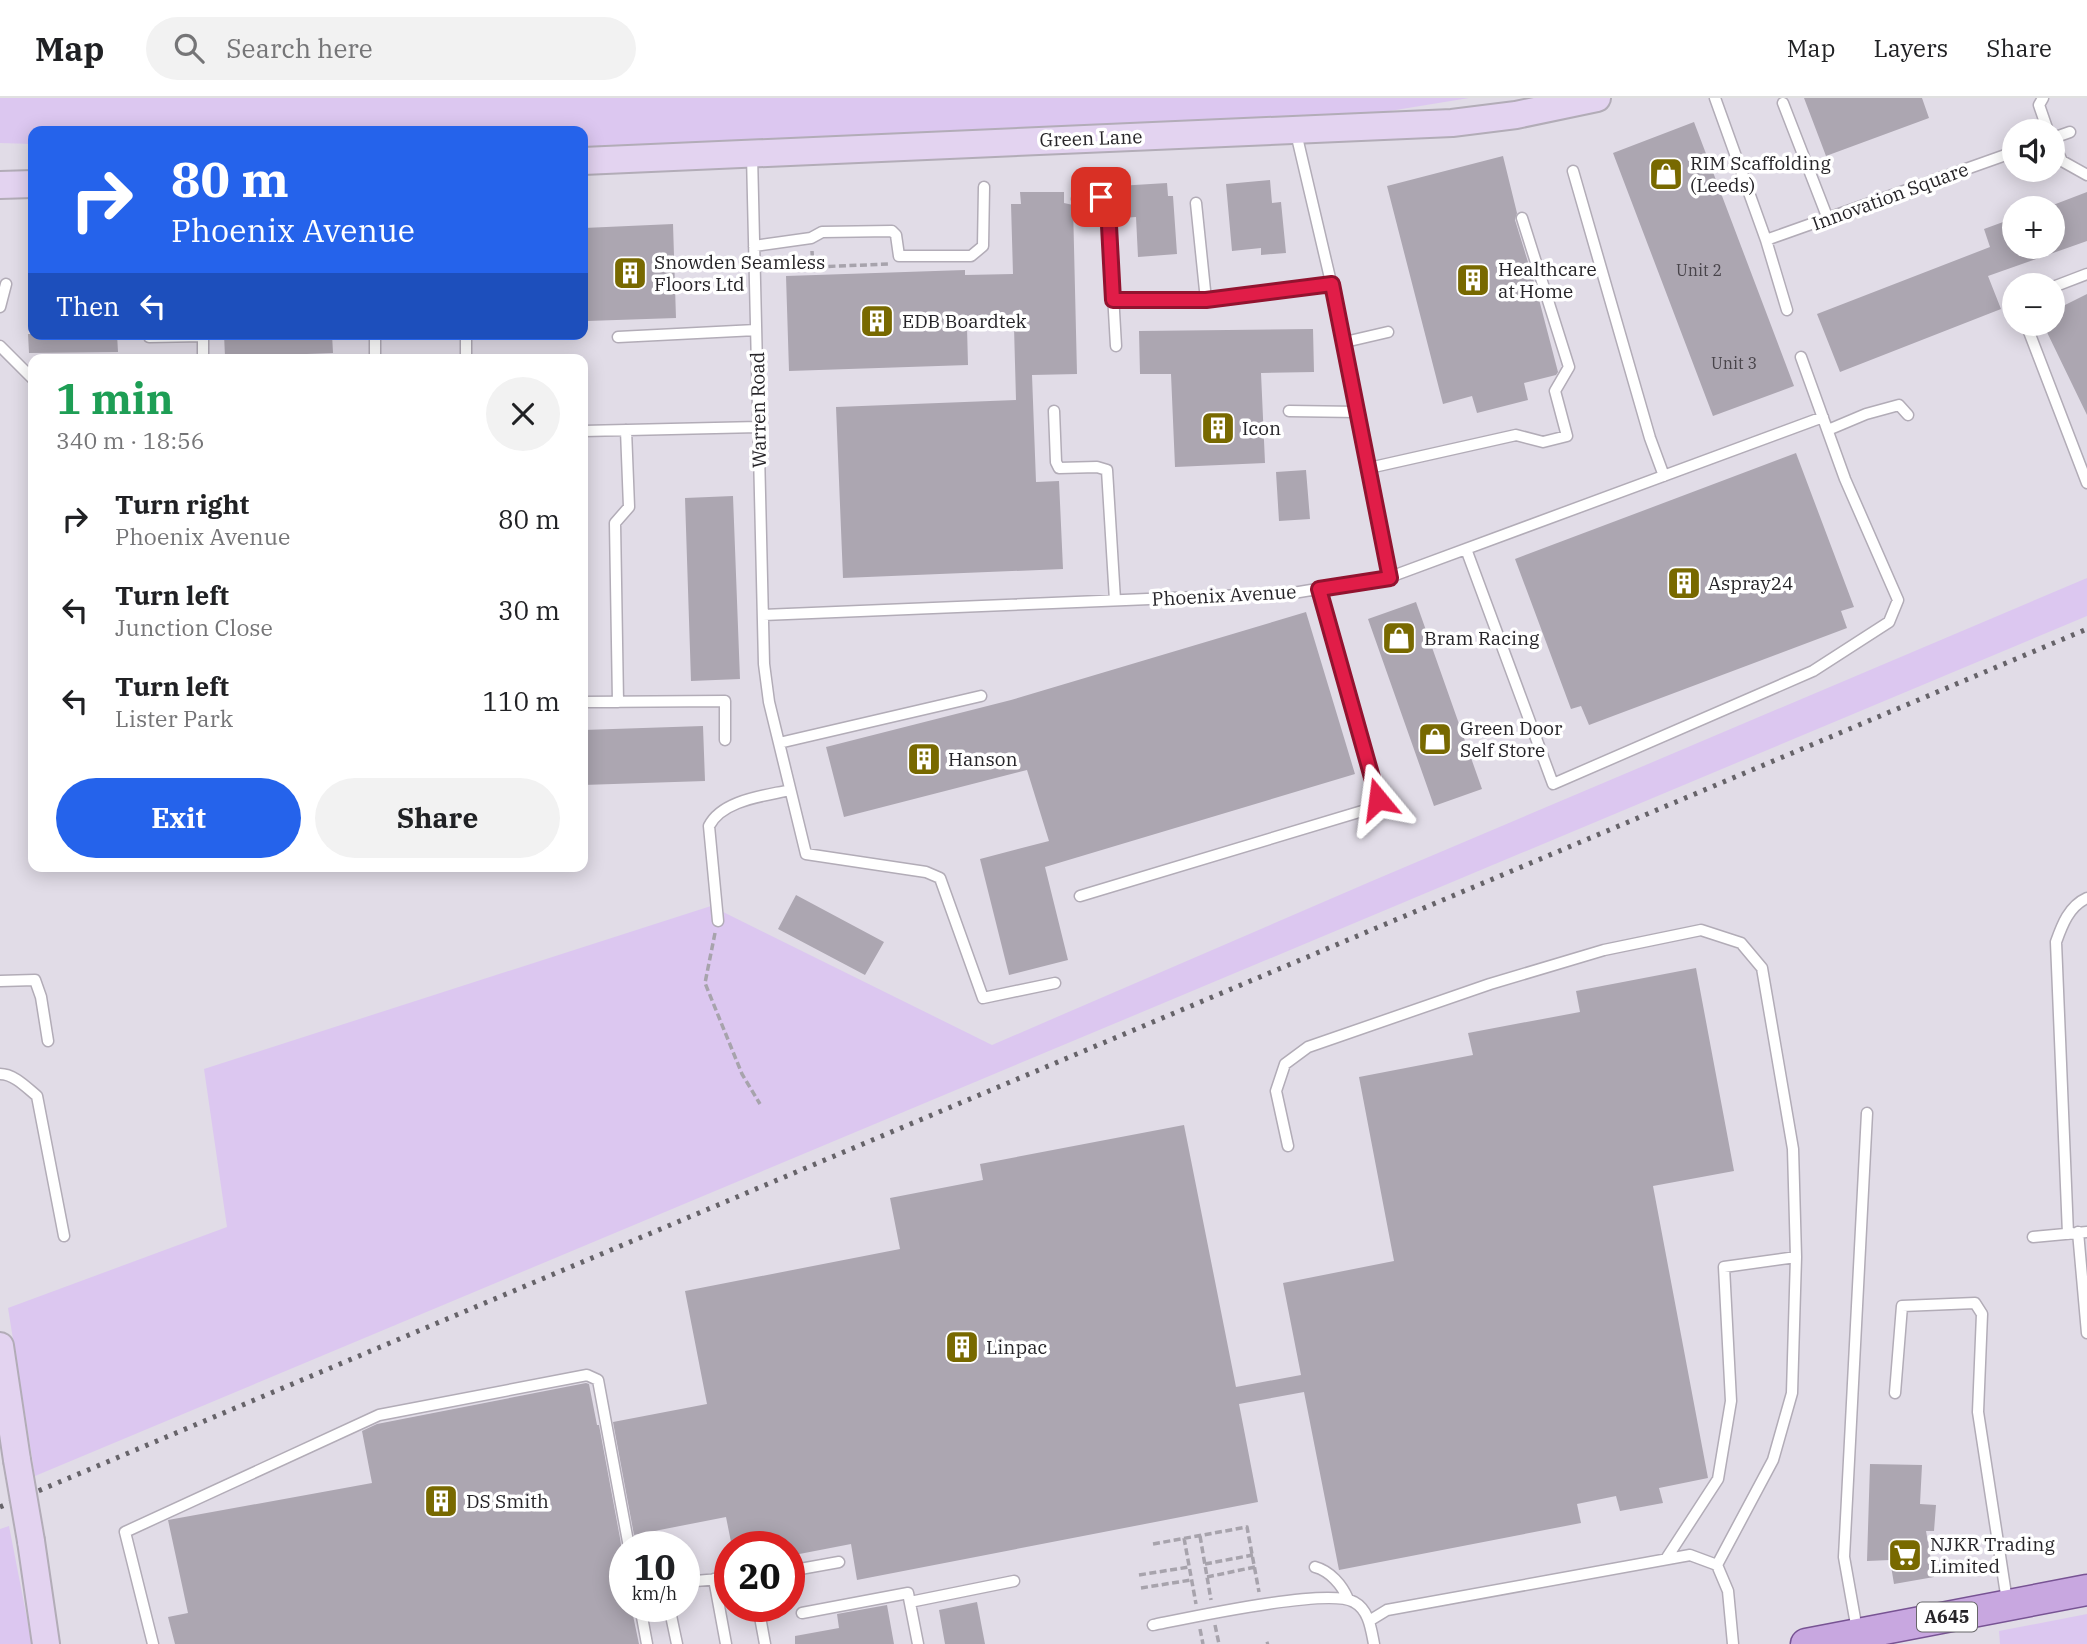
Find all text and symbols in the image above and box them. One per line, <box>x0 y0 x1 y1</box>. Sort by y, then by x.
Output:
search box <box>146 17 636 80</box>
text: Map <box>35 27 104 70</box>
icon: search <box>170 29 208 67</box>
text: Search here <box>226 31 373 65</box>
text: Map <box>1787 32 1835 64</box>
text: Layers <box>1873 32 1948 64</box>
text: Share <box>1986 32 2052 64</box>
map controls <box>2002 119 2065 336</box>
button: sound <box>2002 119 2065 182</box>
street label: Green Lane <box>1039 124 1143 152</box>
text: 80 m <box>171 147 289 210</box>
place label: RIM Scaffolding (Leeds) <box>1690 151 1831 197</box>
icon: right <box>56 154 147 245</box>
shop icon: RIM Scaffolding (Leeds) <box>1647 155 1685 193</box>
street label: Innovation Square <box>1809 157 1971 235</box>
pin <box>1071 167 1131 227</box>
icon: arrive <box>1082 178 1120 216</box>
button: + <box>2002 196 2065 259</box>
text: Phoenix Avenue <box>171 209 415 251</box>
place label: Snowden Seamless Floors Ltd <box>654 250 825 296</box>
building icon: Snowden Seamless Floors Ltd <box>611 254 649 292</box>
place label: Healthcare at Home <box>1498 257 1597 303</box>
house number: Unit 2 <box>1676 260 1722 280</box>
building icon: Healthcare at Home <box>1454 261 1492 299</box>
button: − <box>2002 273 2065 336</box>
icon: left <box>134 287 172 325</box>
text: Then <box>56 289 120 323</box>
building icon: EDB Boardtek <box>858 302 896 340</box>
place label: EDB Boardtek <box>902 309 1027 333</box>
street label: Warren Road <box>745 352 771 468</box>
house number: Unit 3 <box>1711 353 1757 373</box>
text: 1 min <box>56 371 174 426</box>
button: close <box>486 377 560 451</box>
building icon: Icon <box>1199 409 1237 447</box>
place label: Icon <box>1242 416 1281 440</box>
text: 340 m · 18:56 <box>56 425 205 455</box>
text: Turn right <box>115 487 249 521</box>
icon: right <box>56 500 94 538</box>
text: 80 m <box>498 502 560 536</box>
text: Phoenix Avenue <box>115 521 290 551</box>
building icon: Aspray24 <box>1665 564 1703 602</box>
place label: Aspray24 <box>1708 571 1794 595</box>
text: Turn left <box>115 578 229 612</box>
street label: Phoenix Avenue <box>1151 579 1297 611</box>
icon: left <box>56 591 94 629</box>
text: 30 m <box>498 593 560 627</box>
text: Junction Close <box>115 612 273 642</box>
shop icon: Bram Racing <box>1380 619 1418 657</box>
place label: Bram Racing <box>1424 626 1540 650</box>
text: Turn left <box>115 669 229 703</box>
icon: left <box>56 682 94 720</box>
text: 110 m <box>482 684 560 718</box>
text: Lister Park <box>115 703 233 733</box>
place label: Green Door Self Store <box>1460 716 1563 762</box>
shop icon: Green Door Self Store <box>1416 720 1454 758</box>
building icon: Hanson <box>905 740 943 778</box>
place label: Hanson <box>948 747 1018 771</box>
position arrow <box>1341 762 1415 836</box>
button: Exit <box>56 778 301 858</box>
button: Share <box>315 778 560 858</box>
building icon: Linpac <box>943 1328 981 1366</box>
place label: Linpac <box>986 1335 1048 1359</box>
building icon: DS Smith <box>422 1482 460 1520</box>
place label: DS Smith <box>466 1489 549 1513</box>
speed limit sign: 20 <box>714 1531 805 1622</box>
place label: NJKR Trading Limited <box>1930 1532 2055 1578</box>
supermarket icon: NJKR Trading Limited <box>1886 1536 1924 1574</box>
text: 10 <box>633 1544 676 1590</box>
text: km/h <box>632 1582 677 1605</box>
road number: A645 <box>1917 1602 1977 1632</box>

